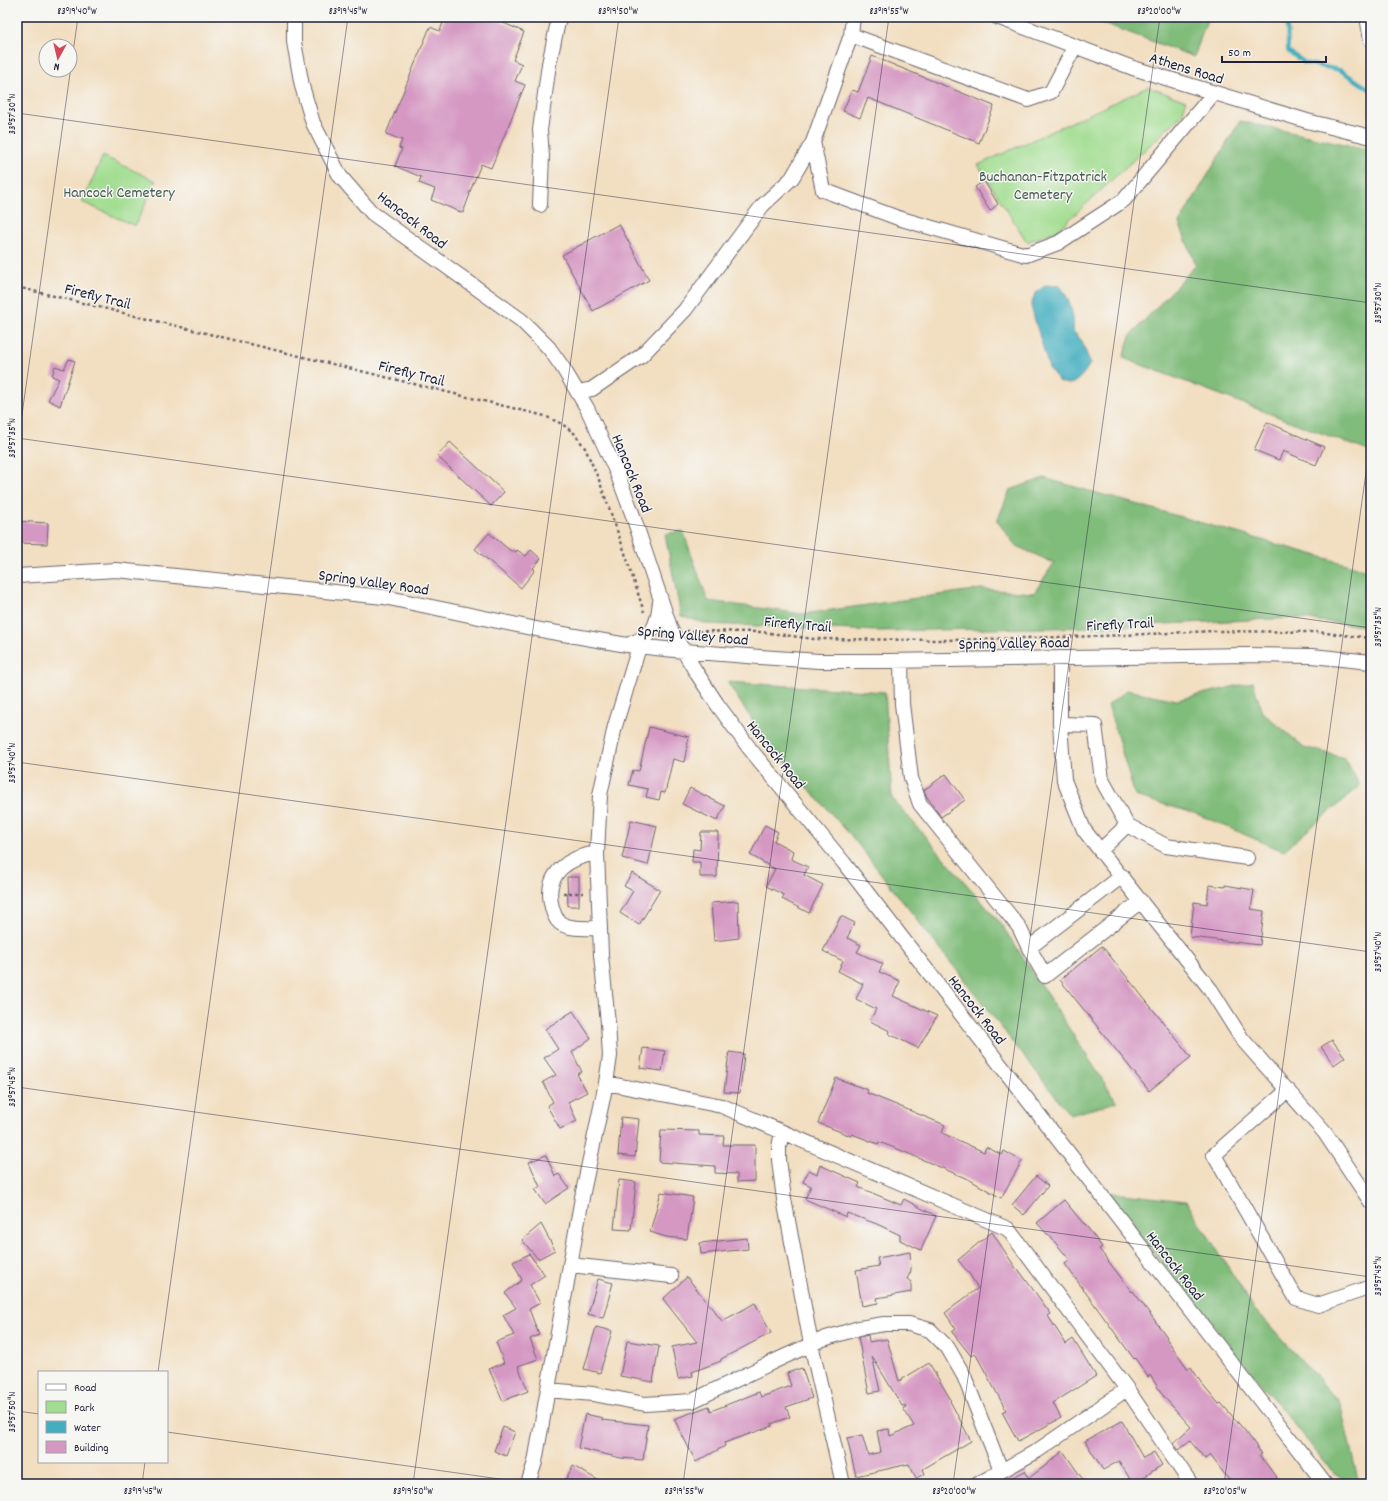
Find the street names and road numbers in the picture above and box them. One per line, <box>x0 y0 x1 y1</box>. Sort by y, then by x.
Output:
street label: Athens Road <box>1146 47 1226 92</box>
street label: Hancock Road <box>372 186 451 256</box>
street label: Firefly Trail <box>62 278 133 317</box>
street label: Firefly Trail <box>376 355 447 394</box>
street label: Hancock Road <box>604 431 657 517</box>
street label: Spring Valley Road <box>317 564 430 603</box>
street label: Firefly Trail <box>763 611 833 640</box>
street label: Firefly Trail <box>1086 612 1155 639</box>
street label: Spring Valley Road <box>636 620 749 653</box>
street label: Spring Valley Road <box>958 632 1070 657</box>
street label: Hancock Road <box>740 716 810 795</box>
street label: Hancock Road <box>941 971 1011 1050</box>
street label: Hancock Road <box>1139 1227 1209 1306</box>

